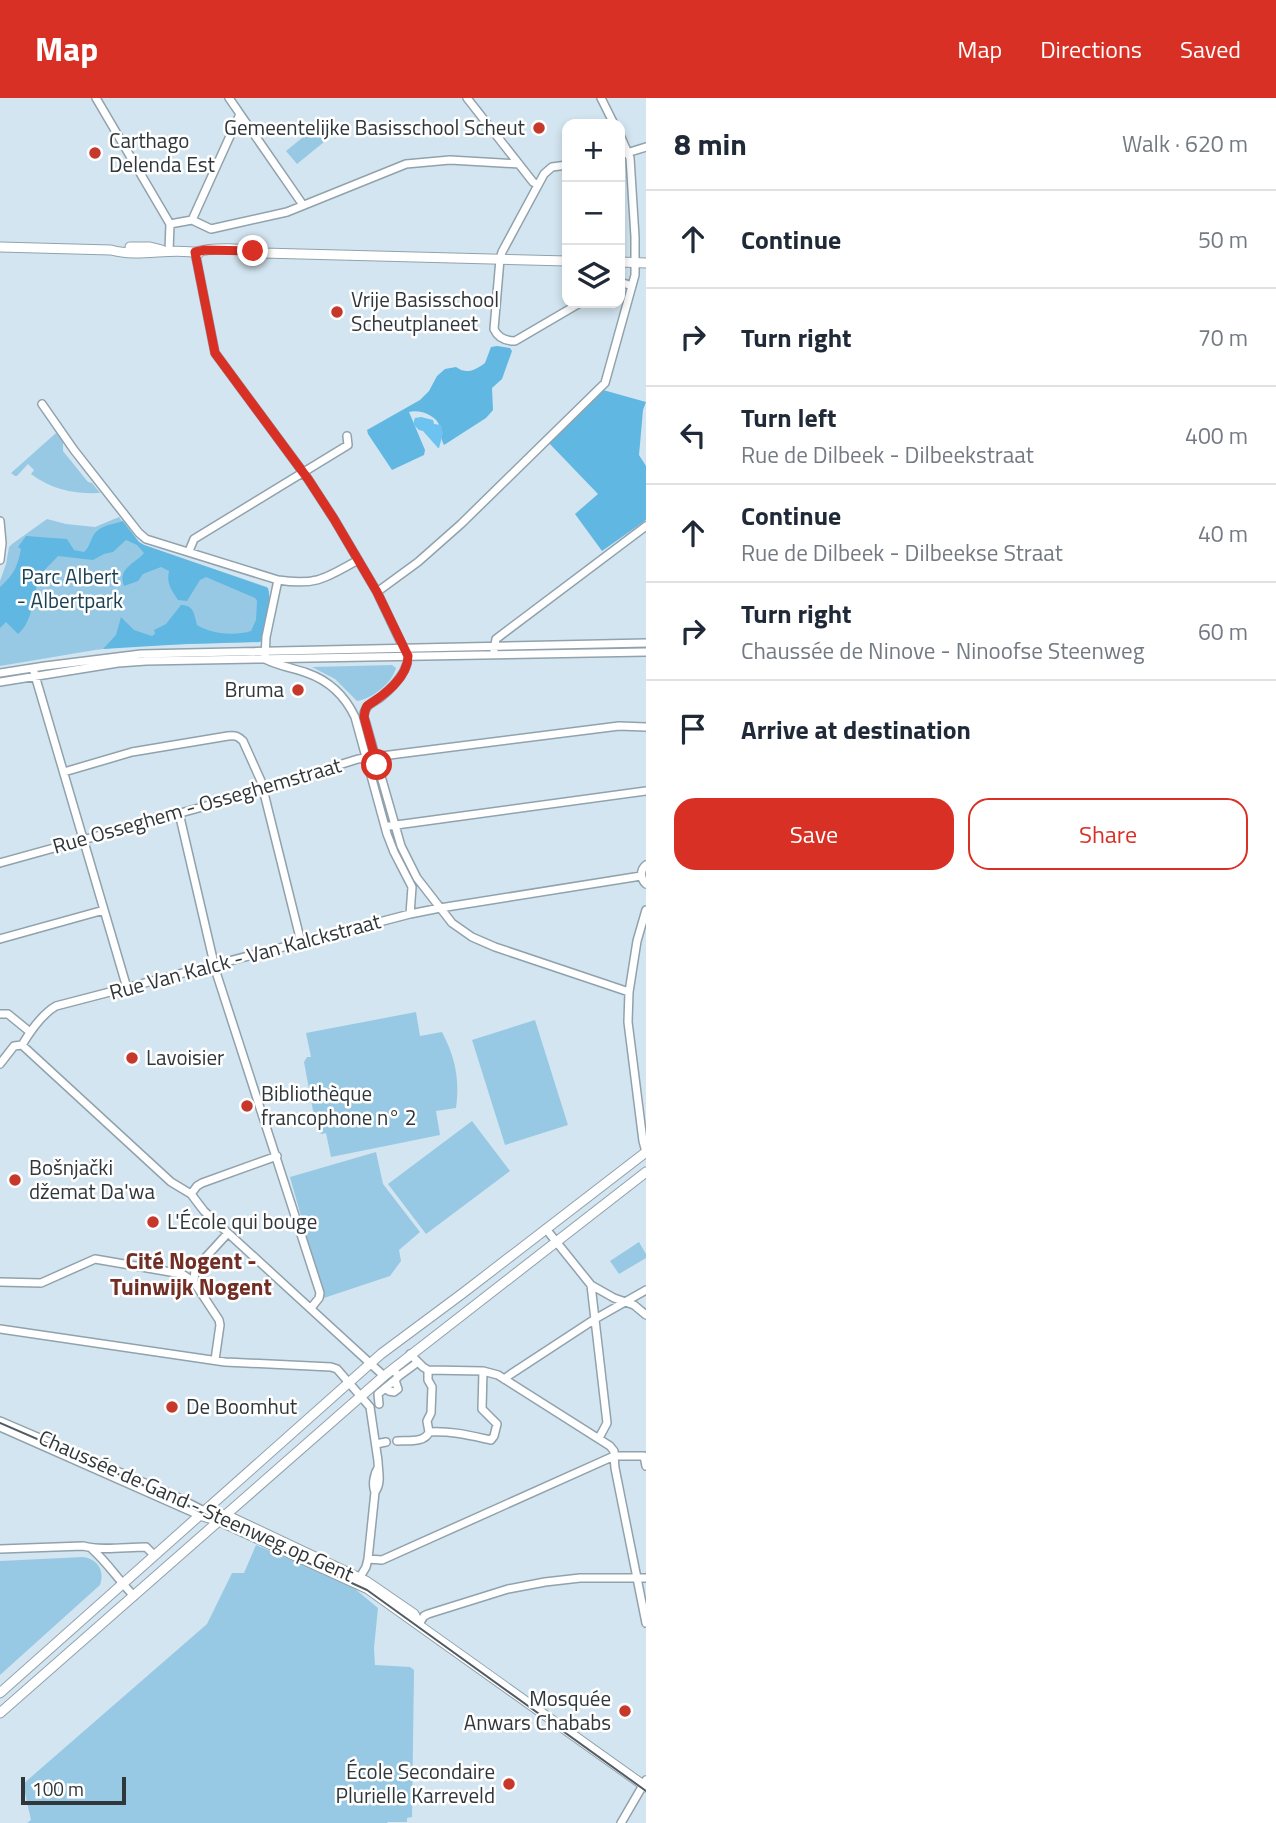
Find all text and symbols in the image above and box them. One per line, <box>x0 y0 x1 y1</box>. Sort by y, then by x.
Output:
text: Map <box>35 24 98 74</box>
text: Map <box>957 31 1002 67</box>
text: Directions <box>1040 31 1142 67</box>
text: Saved <box>1180 31 1241 67</box>
place label: Gemeentelijke Basisschool Scheut <box>224 111 526 143</box>
map controls <box>562 119 625 308</box>
button: + <box>562 119 625 182</box>
marker: Gemeentelijke Basisschool Scheut <box>531 120 547 136</box>
text: 8 min <box>674 121 747 167</box>
place label: Carthago Delenda Est <box>109 124 216 180</box>
text: Walk · 620 m <box>1122 126 1248 161</box>
marker: Carthago Delenda Est <box>87 145 103 161</box>
button: − <box>562 182 625 245</box>
icon: ahead <box>674 220 712 258</box>
text: Continue <box>741 220 841 259</box>
text: 50 m <box>1198 222 1248 257</box>
route end <box>237 235 268 266</box>
button: layers <box>562 245 625 308</box>
place label: Vrije Basisschool Scheutplaneet <box>351 283 499 339</box>
marker: Vrije Basisschool Scheutplaneet <box>329 304 345 320</box>
icon: right <box>674 318 712 356</box>
text: Turn right <box>741 318 852 357</box>
text: 70 m <box>1198 320 1248 355</box>
text: Turn left <box>741 398 836 437</box>
icon: left <box>674 416 712 454</box>
text: 400 m <box>1185 418 1248 453</box>
text: Rue de Dilbeek - Dilbeekstraat <box>741 437 1034 472</box>
text: Continue <box>741 496 841 535</box>
icon: ahead <box>674 514 712 552</box>
text: 40 m <box>1198 516 1248 551</box>
text: Rue de Dilbeek - Dilbeekse Straat <box>741 535 1063 570</box>
park label: Parc Albert - Albertpark <box>17 560 123 616</box>
text: Turn right <box>741 594 852 633</box>
icon: right <box>674 612 712 650</box>
text: 60 m <box>1198 614 1248 649</box>
text: Chaussée de Ninove - Ninoofse Steenweg <box>741 633 1145 668</box>
place label: Bruma <box>225 673 284 705</box>
marker: Bruma <box>290 682 306 698</box>
icon: arrive <box>674 710 712 748</box>
text: Arrive at destination <box>741 710 971 749</box>
street label: Rue Osseghem - Osseghemstraat <box>49 748 345 862</box>
route start <box>361 749 392 780</box>
button: Save <box>674 798 954 870</box>
button: Share <box>968 798 1248 870</box>
street label: Rue Van Kalck - Van Kalckstraat <box>105 904 385 1008</box>
place label: Lavoisier <box>146 1041 224 1073</box>
marker: Lavoisier <box>124 1050 140 1066</box>
place label: Bibliothèque francophone n° 2 <box>261 1077 416 1133</box>
marker: Bibliothèque francophone n° 2 <box>239 1098 255 1114</box>
place label: Bošnjački džemat Da'wa <box>29 1151 156 1207</box>
marker: Bošnjački džemat Da'wa <box>7 1172 23 1188</box>
place label: L'École qui bouge <box>167 1205 317 1237</box>
marker: L'École qui bouge <box>145 1214 161 1230</box>
district label: Cité Nogent - Tuinwijk Nogent <box>110 1243 272 1304</box>
place label: De Boomhut <box>186 1390 298 1422</box>
marker: De Boomhut <box>164 1399 180 1415</box>
street label: Chaussée de Gand - Steenweg op Gent <box>34 1421 360 1590</box>
place label: Mosquée Anwars Chababs <box>464 1682 611 1738</box>
marker: Mosquée Anwars Chababs <box>617 1703 633 1719</box>
place label: École Secondaire Plurielle Karreveld <box>335 1755 495 1811</box>
scale bar <box>21 1774 126 1806</box>
text: 100 m <box>32 1774 84 1803</box>
marker: École Secondaire Plurielle Karreveld <box>501 1776 517 1792</box>

